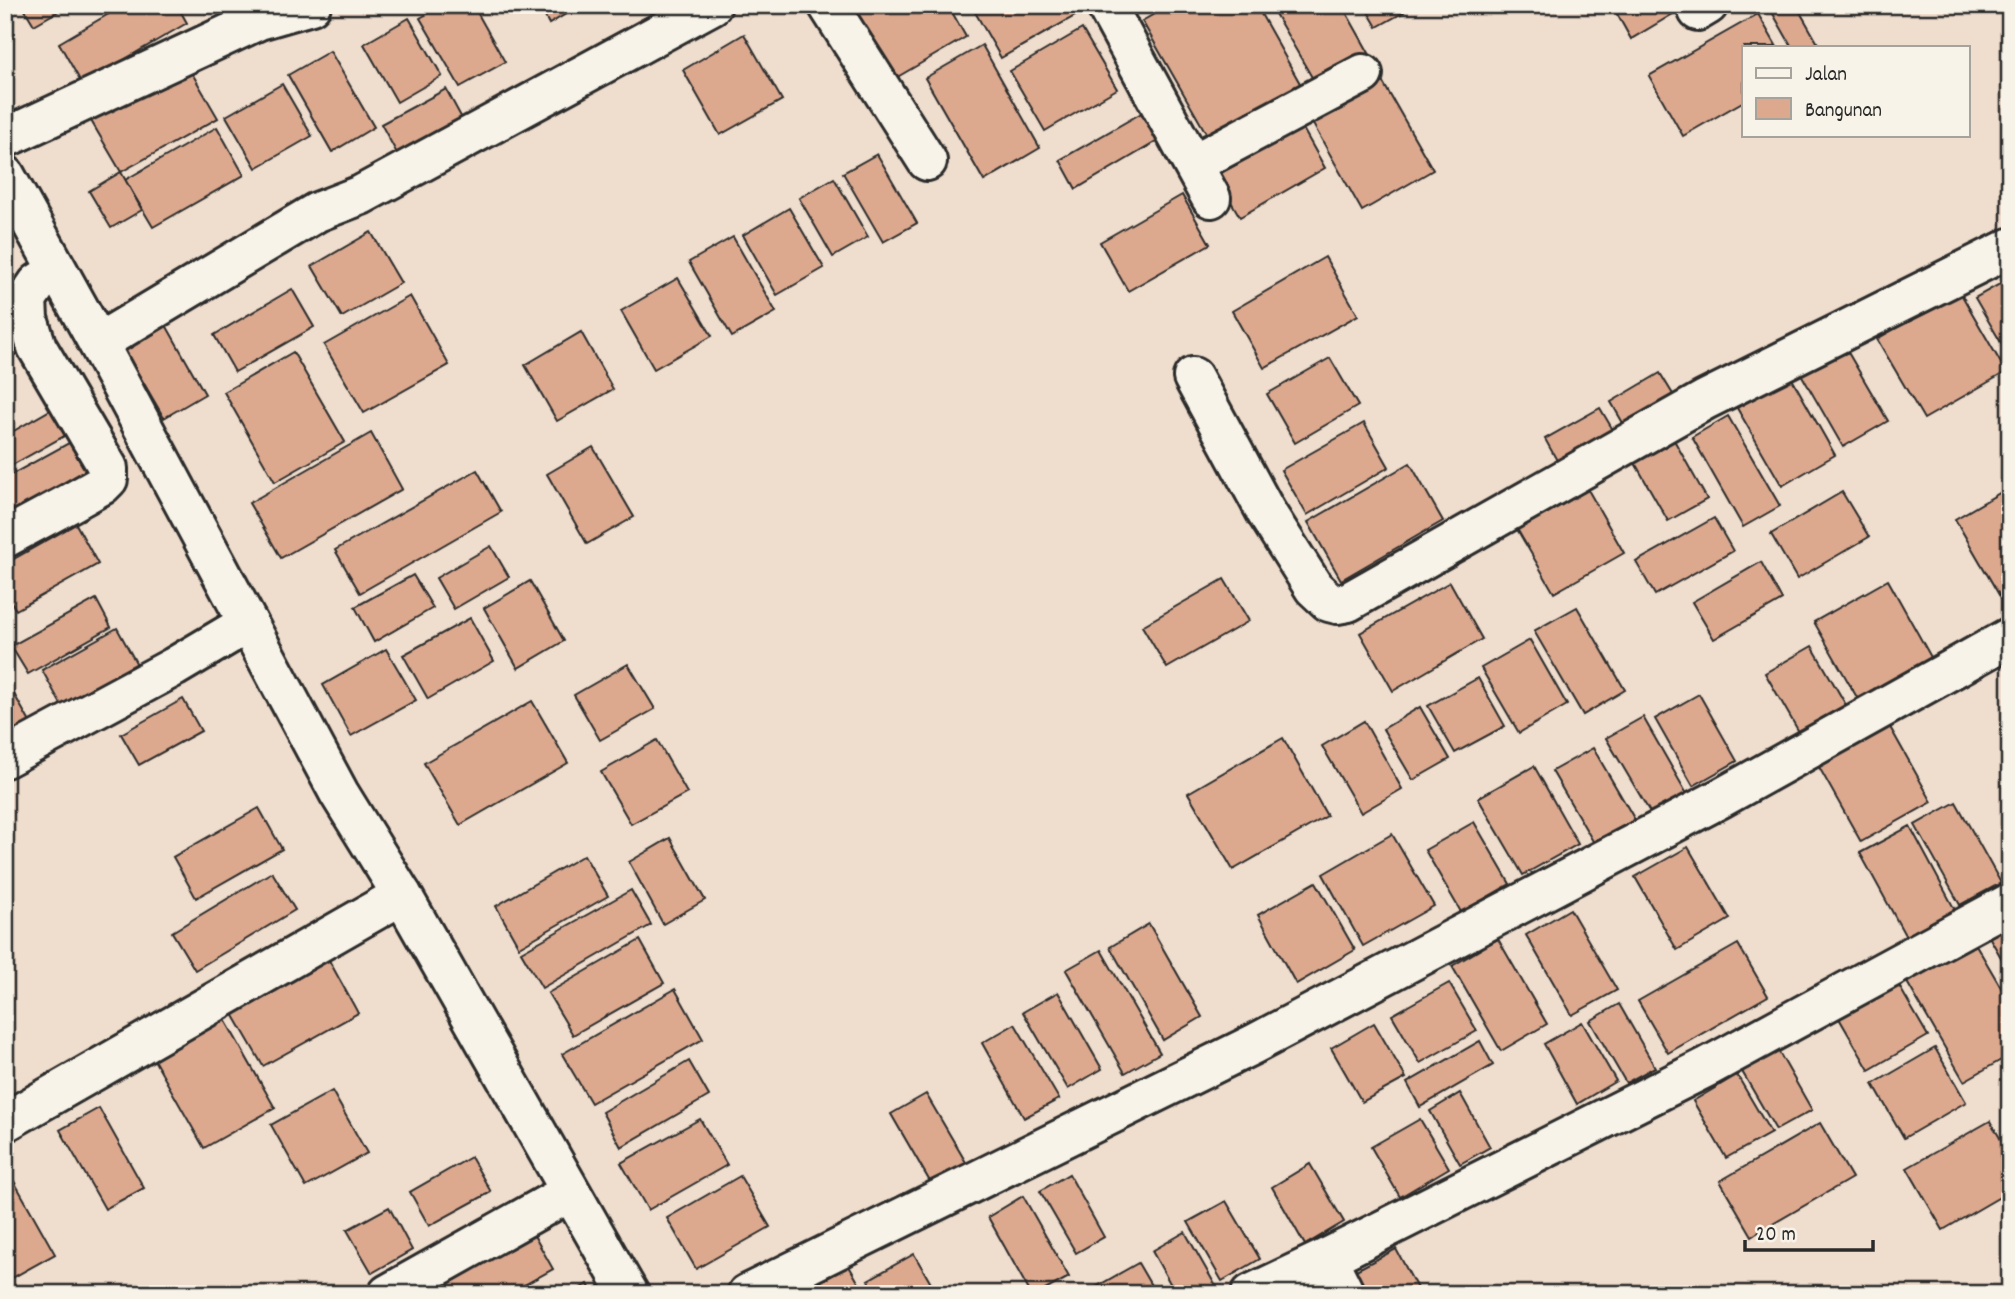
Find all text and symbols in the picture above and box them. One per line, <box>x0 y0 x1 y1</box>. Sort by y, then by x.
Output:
legend <box>1742 46 1969 136</box>
text: Jalan <box>1805 61 1847 91</box>
text: Bangunan <box>1805 97 1882 127</box>
scale bar <box>1745 1208 1873 1252</box>
text: 20 m <box>1756 1221 1796 1251</box>

